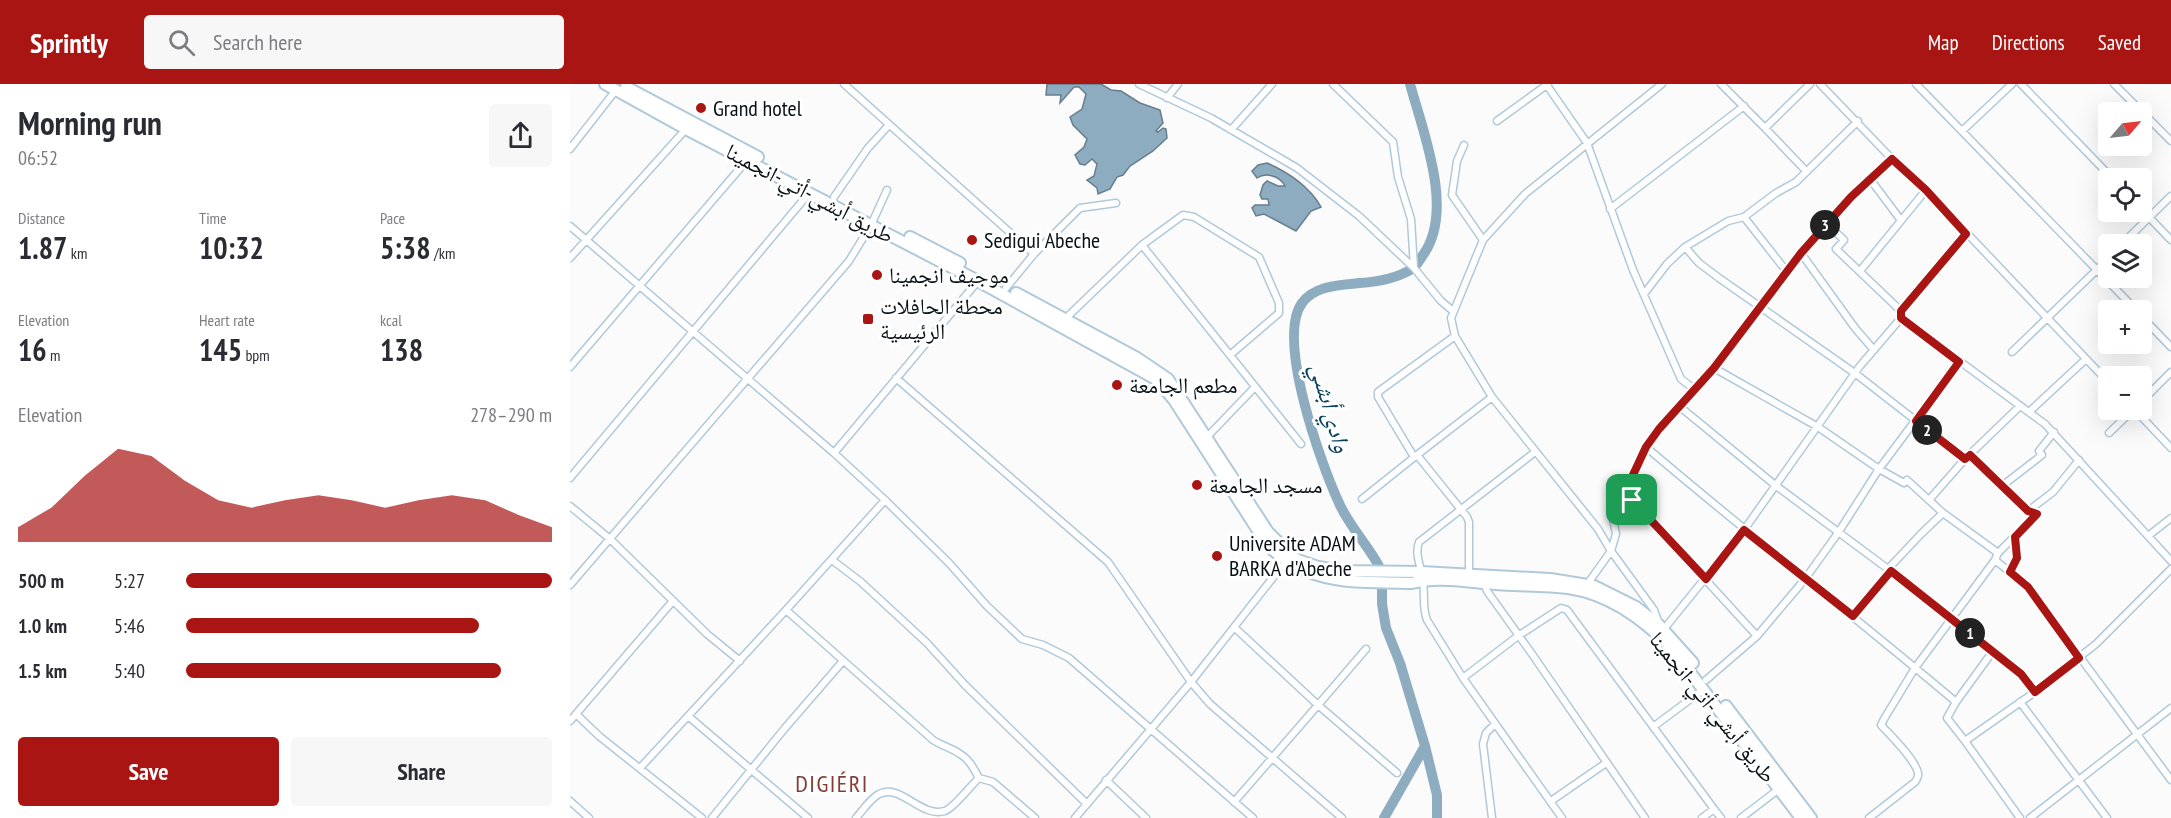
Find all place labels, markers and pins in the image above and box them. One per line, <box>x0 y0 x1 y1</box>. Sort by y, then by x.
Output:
place label: Grand hotel <box>713 94 803 122</box>
marker: Grand hotel <box>694 101 708 115</box>
pin: 3 <box>1810 210 1840 240</box>
place label: Sedigui Abeche <box>984 226 1100 254</box>
marker: Sedigui Abeche <box>965 233 979 247</box>
place label: موجيف انجمينا <box>889 261 1009 289</box>
marker: موجيف انجمينا <box>870 268 884 282</box>
place label: محطة الحافلات الرئيسية <box>880 292 1003 345</box>
marker: محطة الحافلات الرئيسية <box>861 312 875 326</box>
place label: مطعم الجامعة <box>1129 371 1237 400</box>
marker: مطعم الجامعة <box>1110 378 1124 392</box>
pin: 2 <box>1912 415 1942 445</box>
place label: مسجد الجامعة <box>1209 471 1323 499</box>
pin <box>1606 474 1657 525</box>
marker: مسجد الجامعة <box>1190 478 1204 492</box>
place label: Universite ADAM BARKA d'Abeche <box>1229 529 1356 582</box>
marker: Universite ADAM BARKA d'Abeche <box>1210 549 1224 563</box>
pin: 1 <box>1955 618 1985 648</box>

